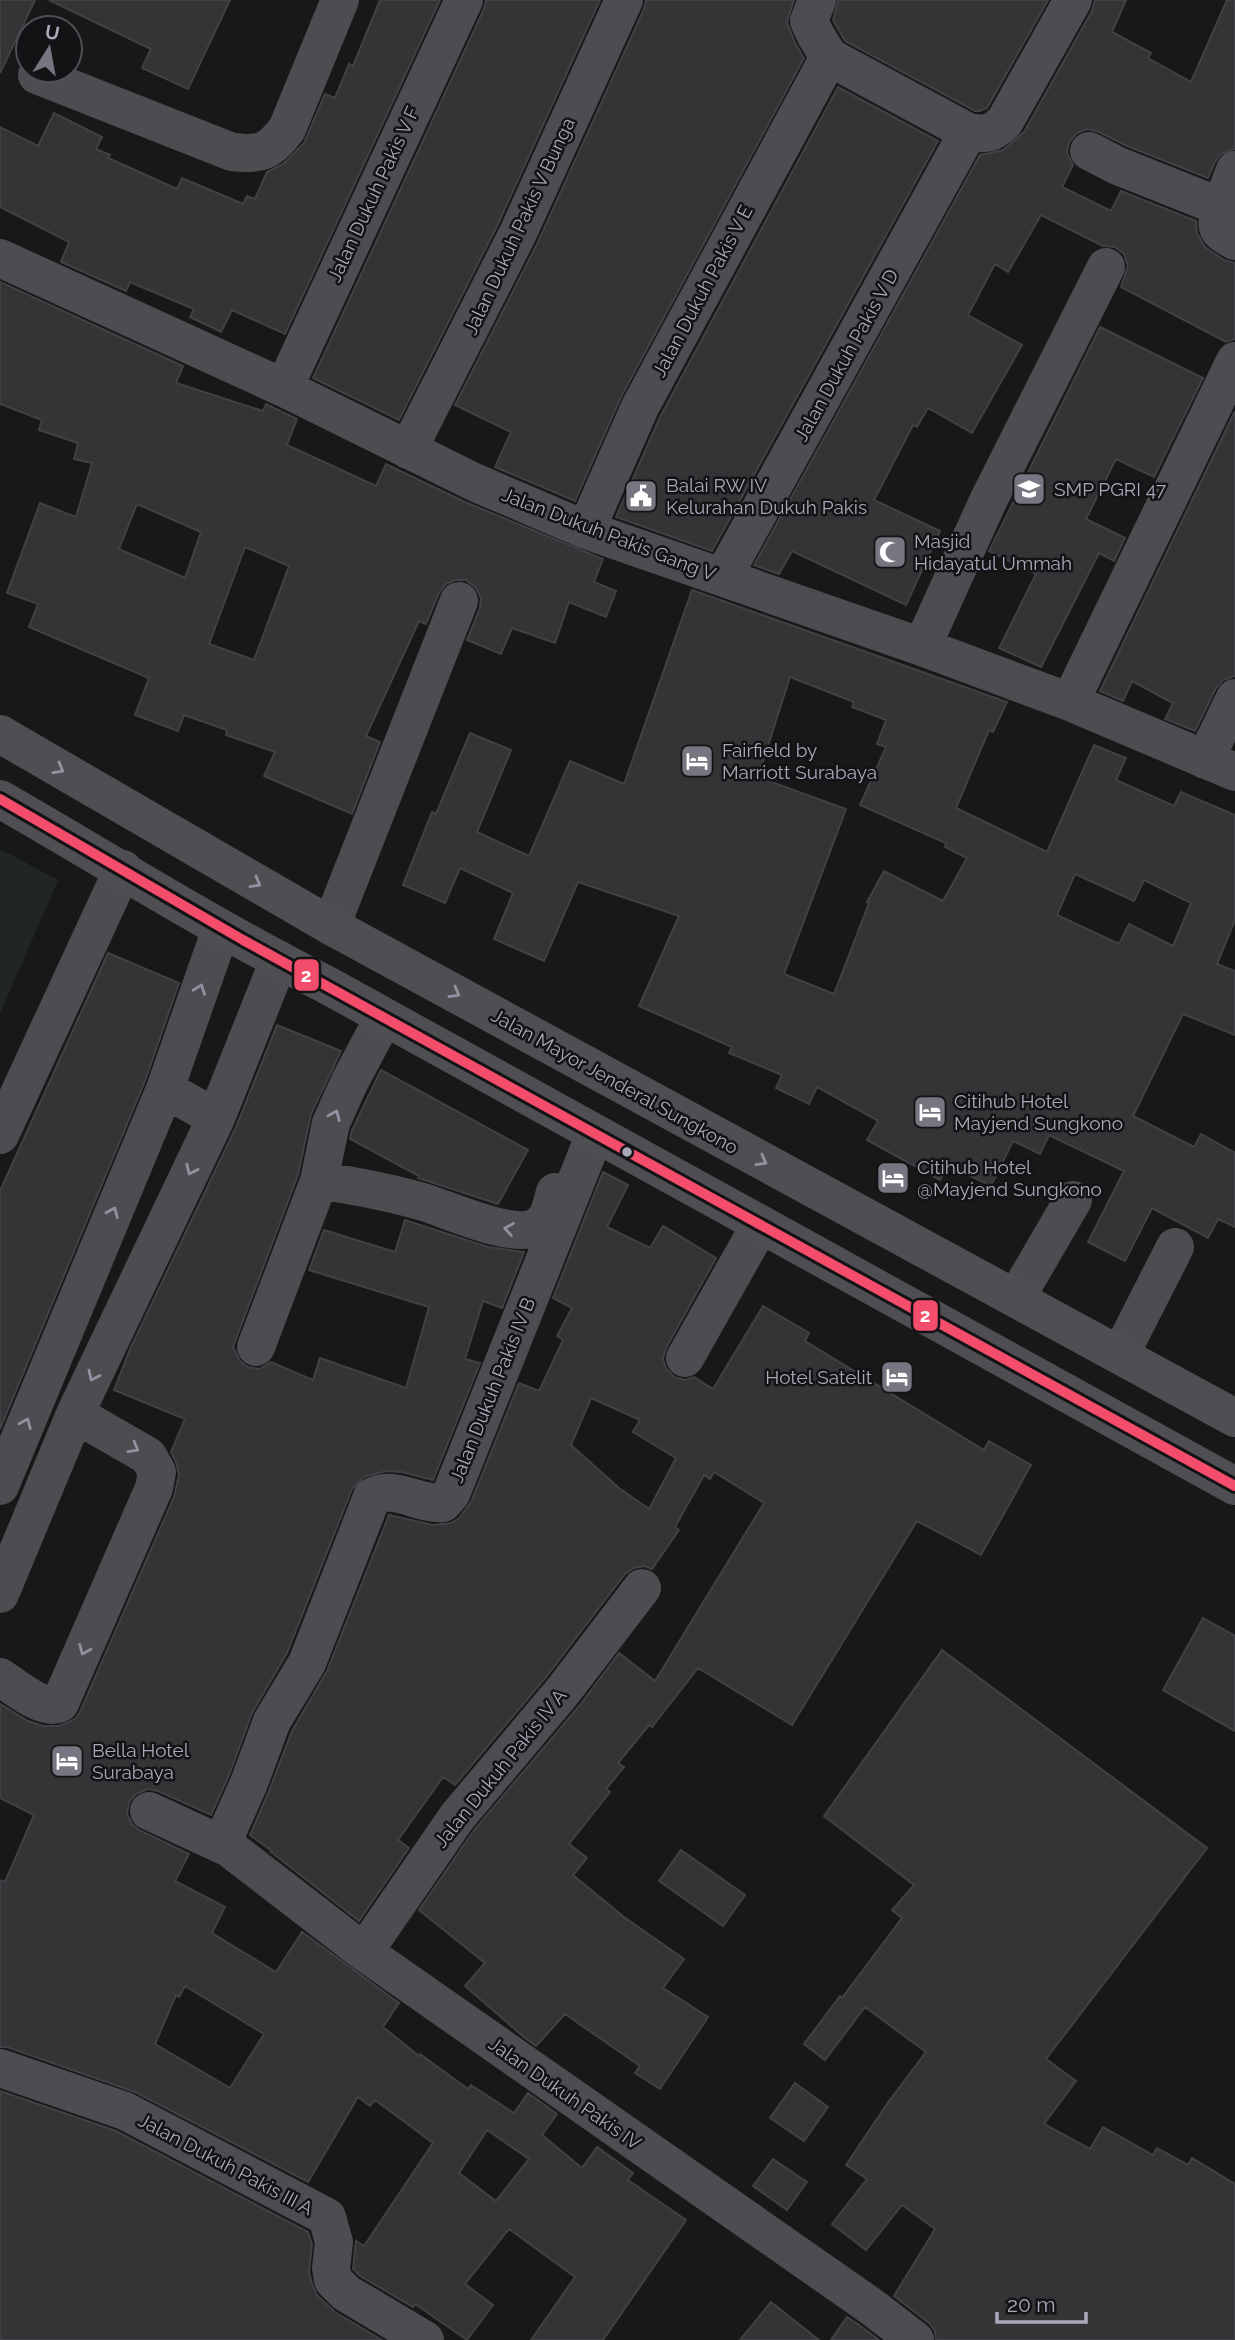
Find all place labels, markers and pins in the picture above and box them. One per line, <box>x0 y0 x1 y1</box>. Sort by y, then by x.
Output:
school or university icon: SMP PGRI 47 <box>1010 470 1048 508</box>
place label: Balai RW IV Kelurahan Dukuh Pakis <box>666 474 867 518</box>
public building icon: Balai RW IV Kelurahan Dukuh Pakis <box>622 477 660 515</box>
place label: SMP PGRI 47 <box>1054 478 1166 500</box>
place label: Masjid Hidayatul Ummah <box>914 530 1072 574</box>
mosque icon: Masjid Hidayatul Ummah <box>871 533 909 571</box>
place label: Fairfield by Marriott Surabaya <box>722 739 877 783</box>
hotel icon: Fairfield by Marriott Surabaya <box>678 742 716 780</box>
place label: Citihub Hotel Mayjend Sungkono <box>954 1090 1123 1134</box>
hotel icon: Citihub Hotel Mayjend Sungkono <box>911 1093 949 1131</box>
unlabelled marker <box>620 1145 634 1159</box>
place label: Citihub Hotel @Mayjend Sungkono <box>917 1156 1102 1200</box>
hotel icon: Citihub Hotel @Mayjend Sungkono <box>874 1159 912 1197</box>
hotel icon: Hotel Satelit <box>878 1358 916 1396</box>
place label: Hotel Satelit <box>765 1366 873 1388</box>
place label: Bella Hotel Surabaya <box>92 1739 190 1783</box>
hotel icon: Bella Hotel Surabaya <box>48 1742 86 1780</box>

